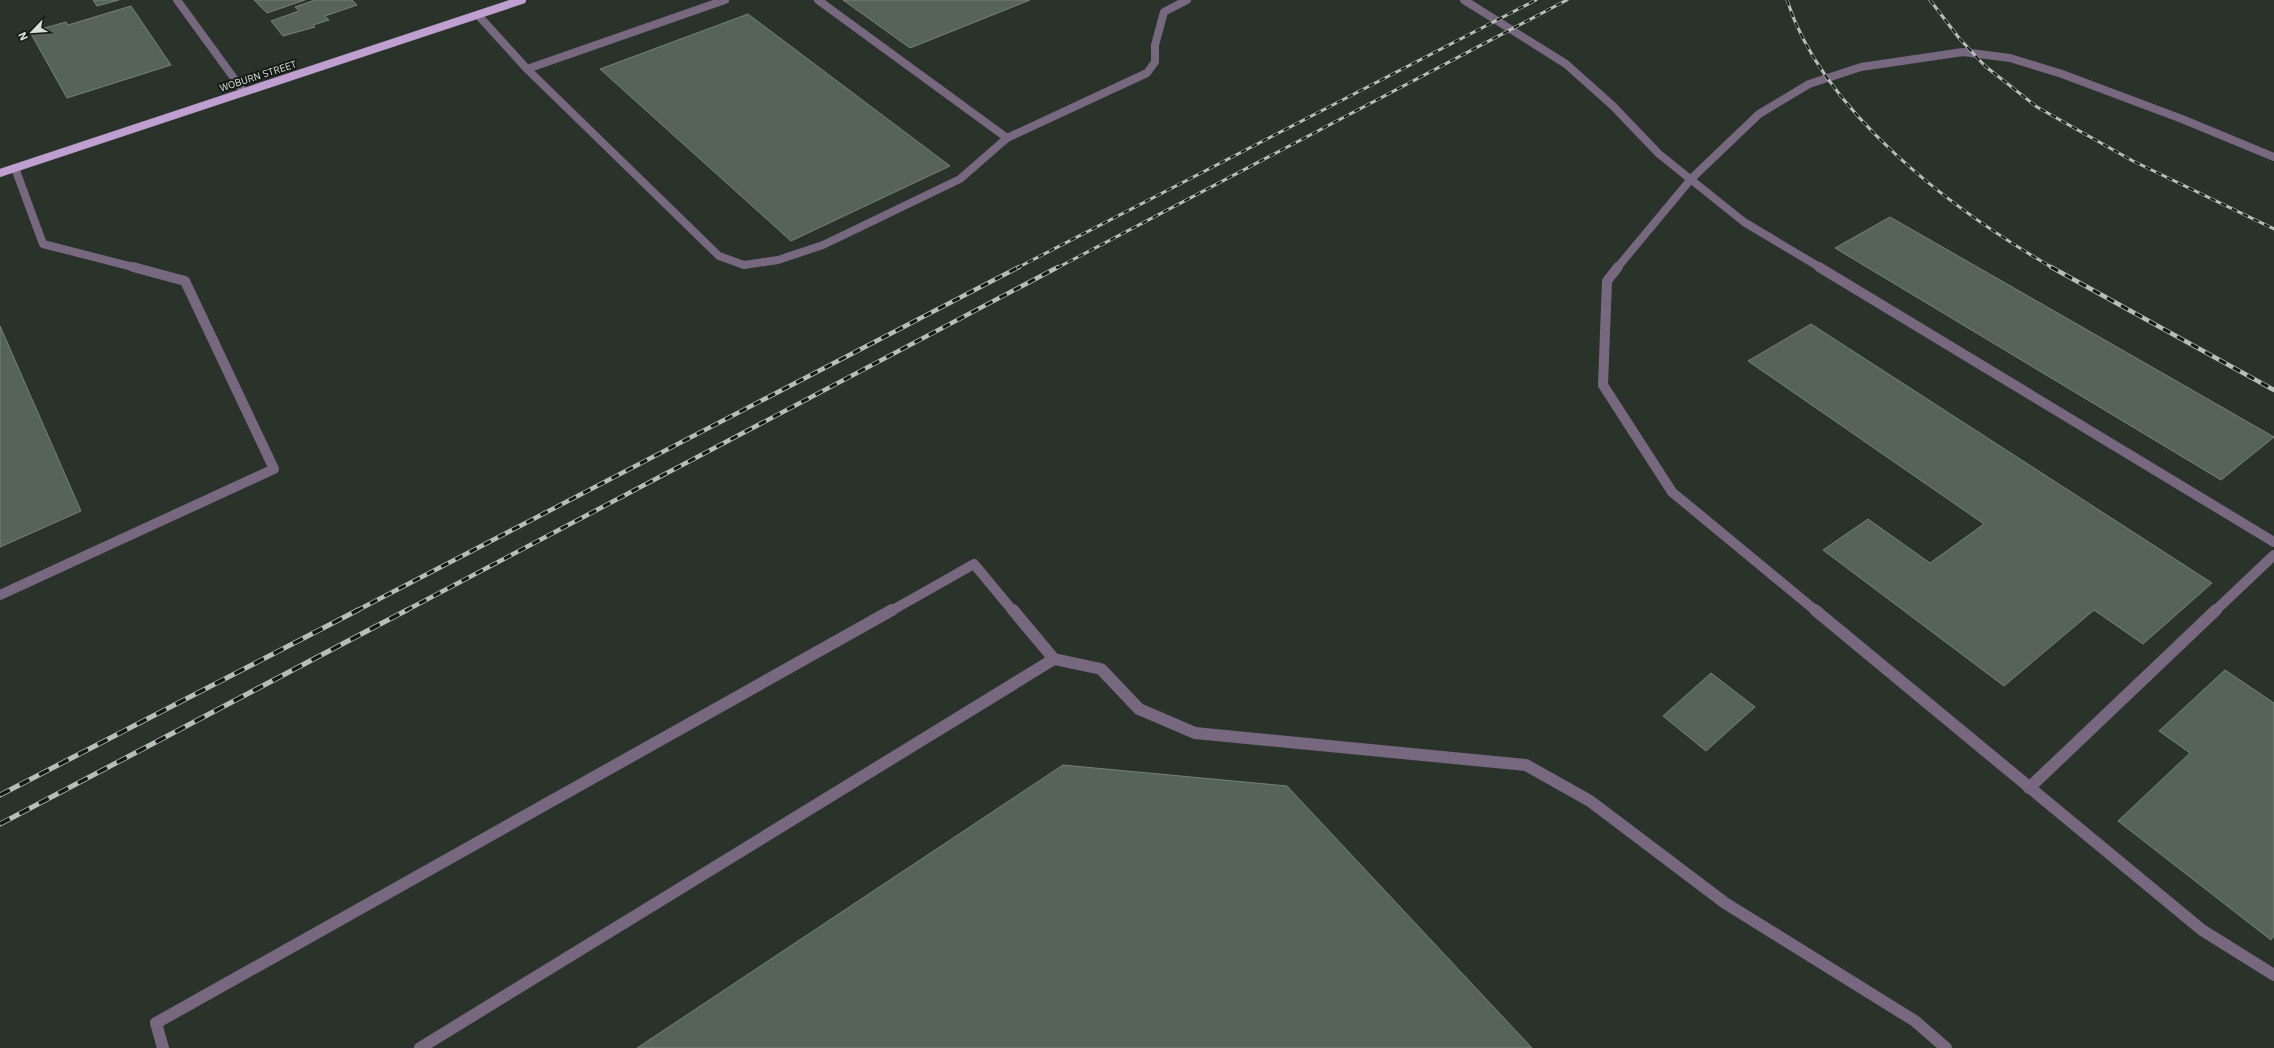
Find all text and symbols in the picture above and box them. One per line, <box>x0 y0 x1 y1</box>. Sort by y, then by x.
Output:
north arrow <box>12 12 52 52</box>
text: N <box>15 30 31 43</box>
street label: WOBURN STREET <box>218 57 298 95</box>

